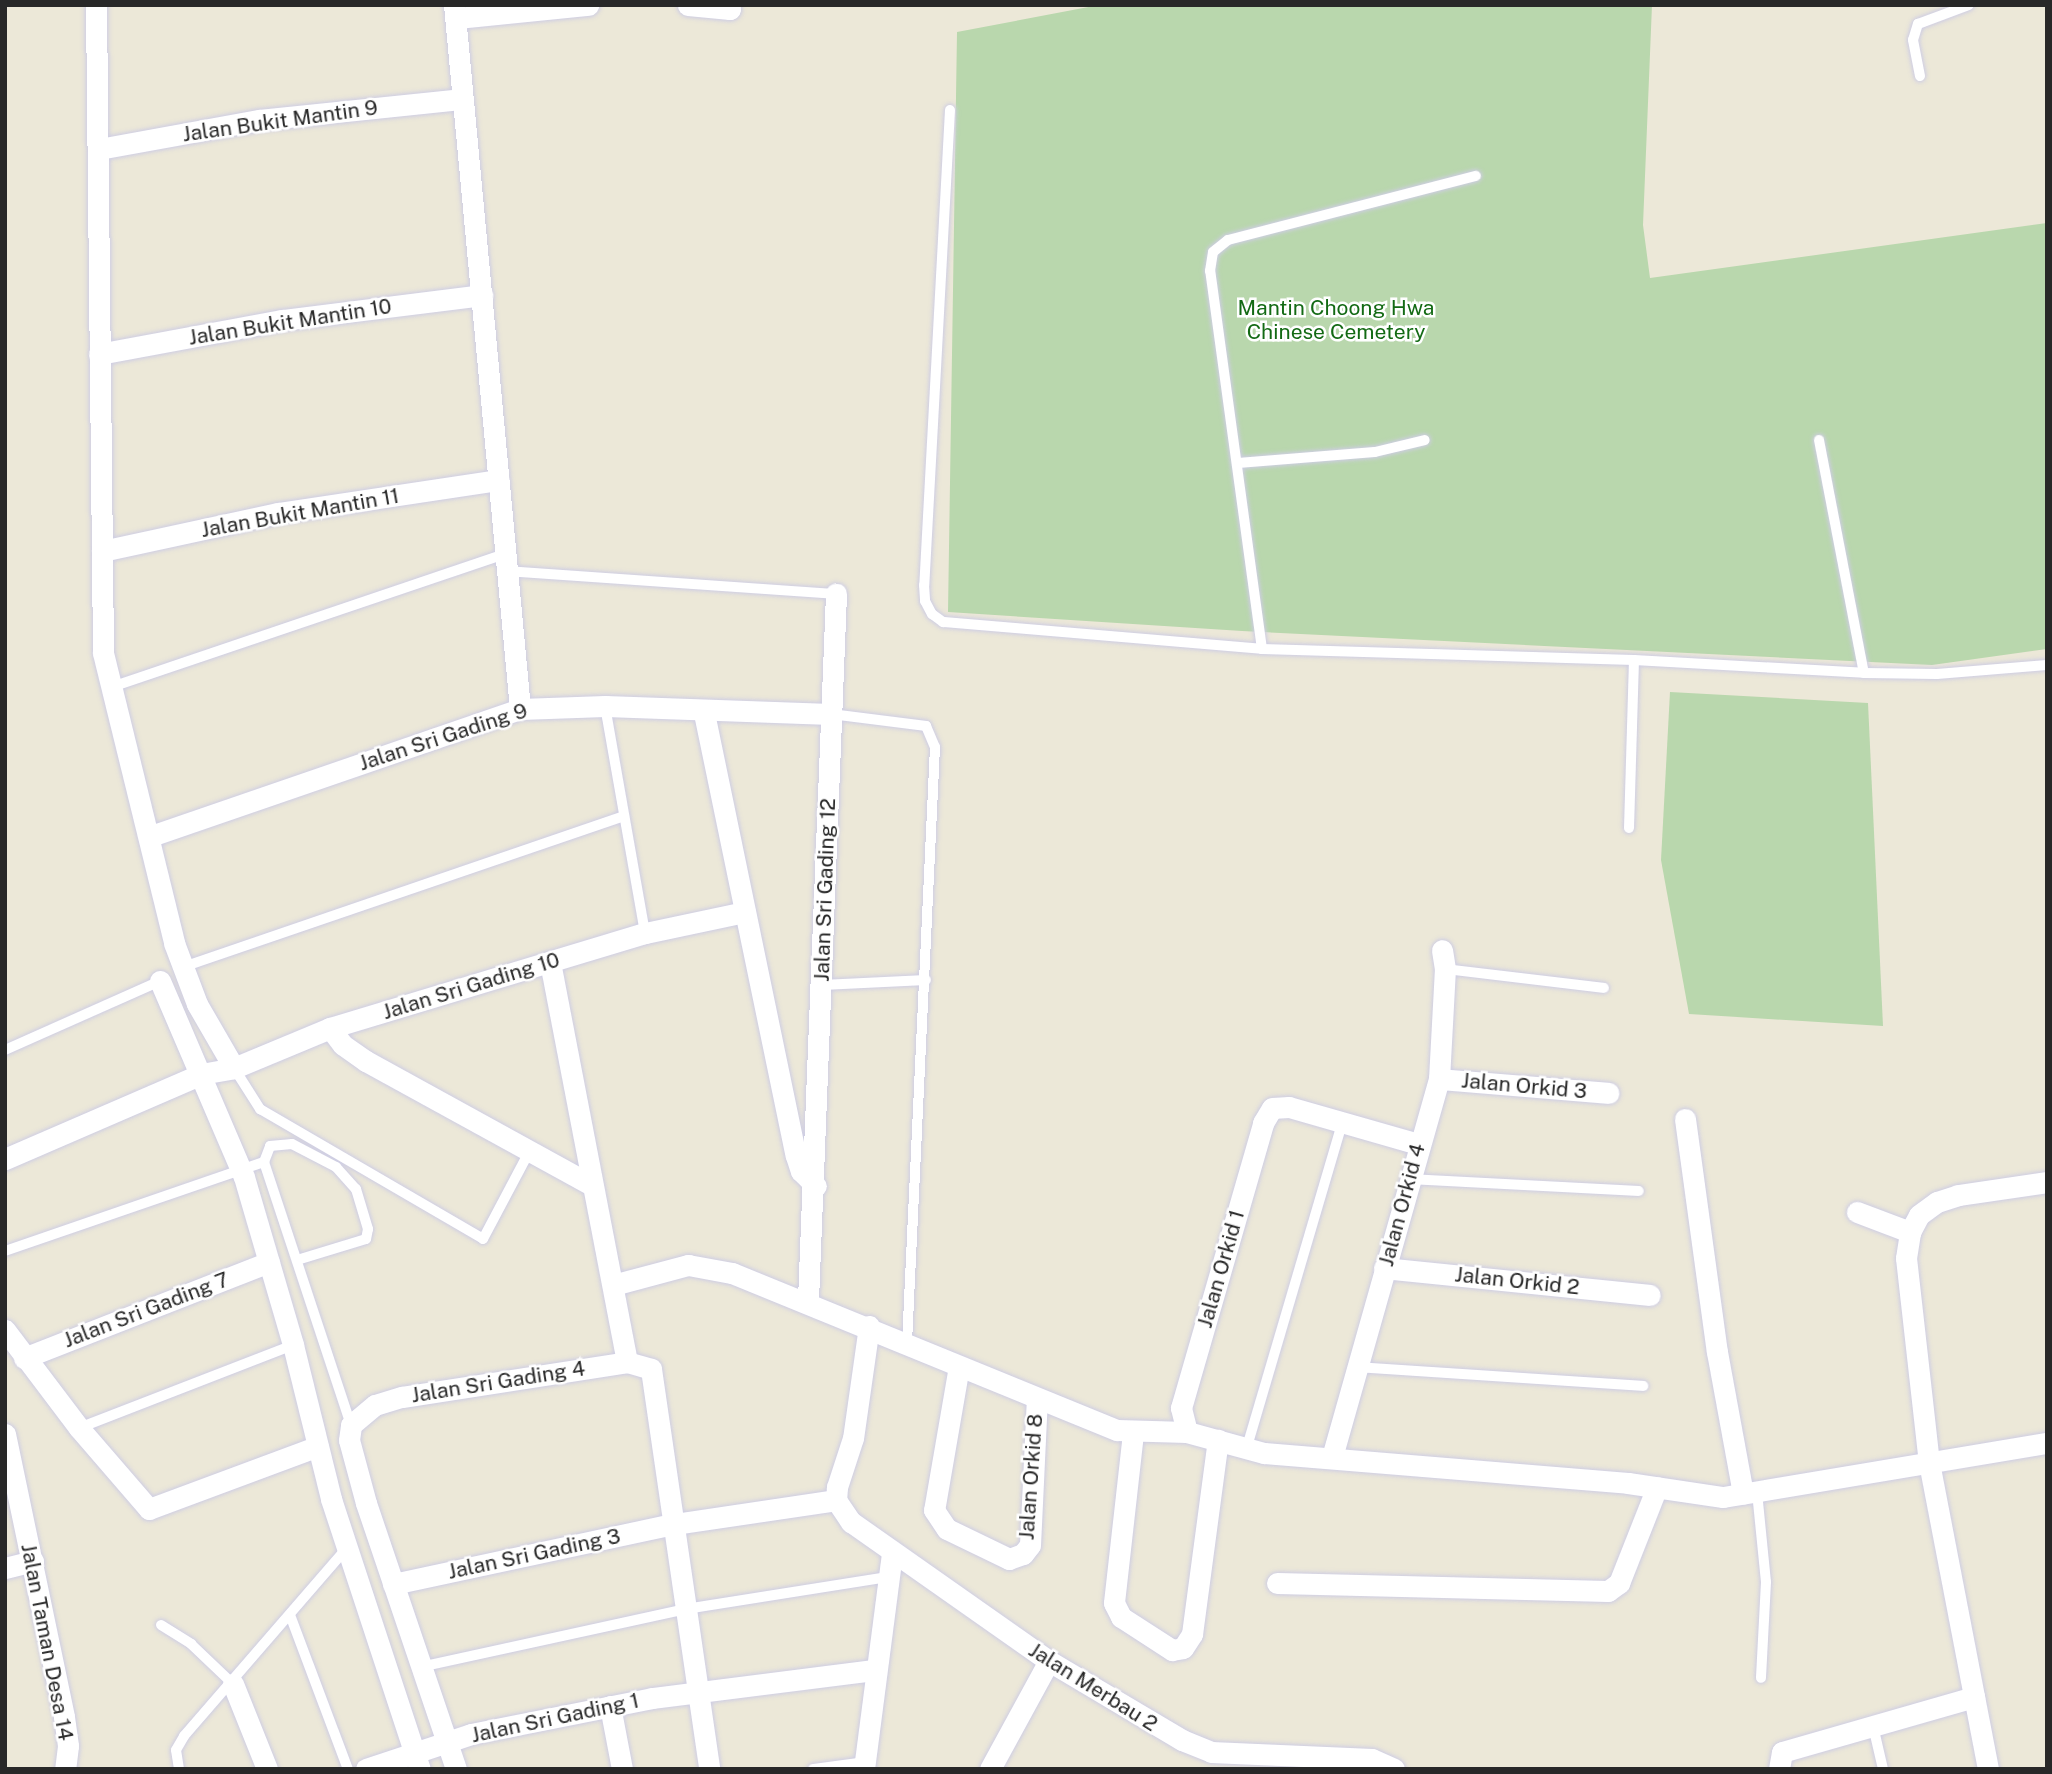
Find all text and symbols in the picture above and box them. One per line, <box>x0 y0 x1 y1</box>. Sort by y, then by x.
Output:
street label: Jalan Bukit Mantin 9 <box>181 95 379 147</box>
street label: Jalan Bukit Mantin 10 <box>187 293 393 351</box>
park label: Mantin Choong Hwa Chinese Cemetery <box>1238 295 1434 345</box>
street label: Jalan Bukit Mantin 11 <box>199 483 401 543</box>
street label: Jalan Sri Gading 9 <box>355 698 531 776</box>
street label: Jalan Sri Gading 12 <box>809 798 841 982</box>
street label: Jalan Sri Gading 10 <box>379 947 563 1025</box>
street label: Jalan Orkid 3 <box>1460 1068 1588 1104</box>
street label: Jalan Orkid 4 <box>1374 1141 1430 1269</box>
street label: Jalan Orkid 1 <box>1192 1207 1250 1331</box>
street label: Jalan Orkid 2 <box>1453 1262 1581 1300</box>
street label: Jalan Sri Gading 7 <box>60 1267 232 1353</box>
street label: Jalan Sri Gading 4 <box>409 1356 587 1408</box>
street label: Jalan Orkid 8 <box>1014 1413 1048 1541</box>
street label: Jalan Sri Gading 3 <box>445 1523 623 1585</box>
street label: Jalan Taman Desa 14 <box>16 1541 78 1743</box>
street label: Jalan Merbau 2 <box>1024 1637 1162 1737</box>
street label: Jalan Sri Gading 1 <box>469 1688 641 1748</box>

